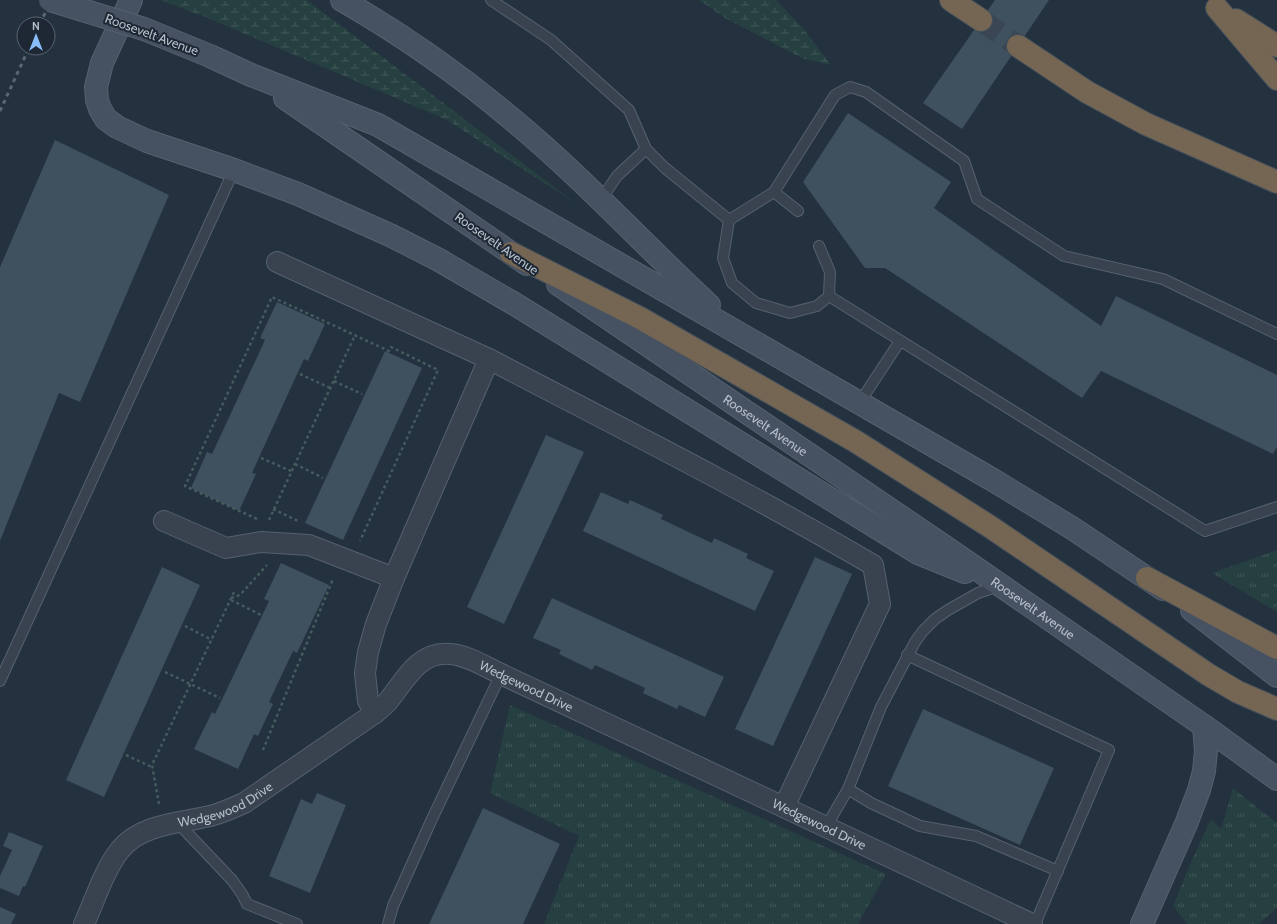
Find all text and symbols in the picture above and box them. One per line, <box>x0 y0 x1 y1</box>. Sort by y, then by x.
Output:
street label: Roosevelt Avenue <box>103 10 201 58</box>
north arrow <box>16 16 56 56</box>
text: N <box>32 19 40 33</box>
street label: Roosevelt Avenue <box>452 208 542 278</box>
street label: Roosevelt Avenue <box>720 391 811 460</box>
street label: Roosevelt Avenue <box>988 573 1078 643</box>
street label: Wedgewood Drive <box>477 657 576 715</box>
street label: Wedgewood Drive <box>176 778 276 830</box>
street label: Wedgewood Drive <box>770 795 869 853</box>

